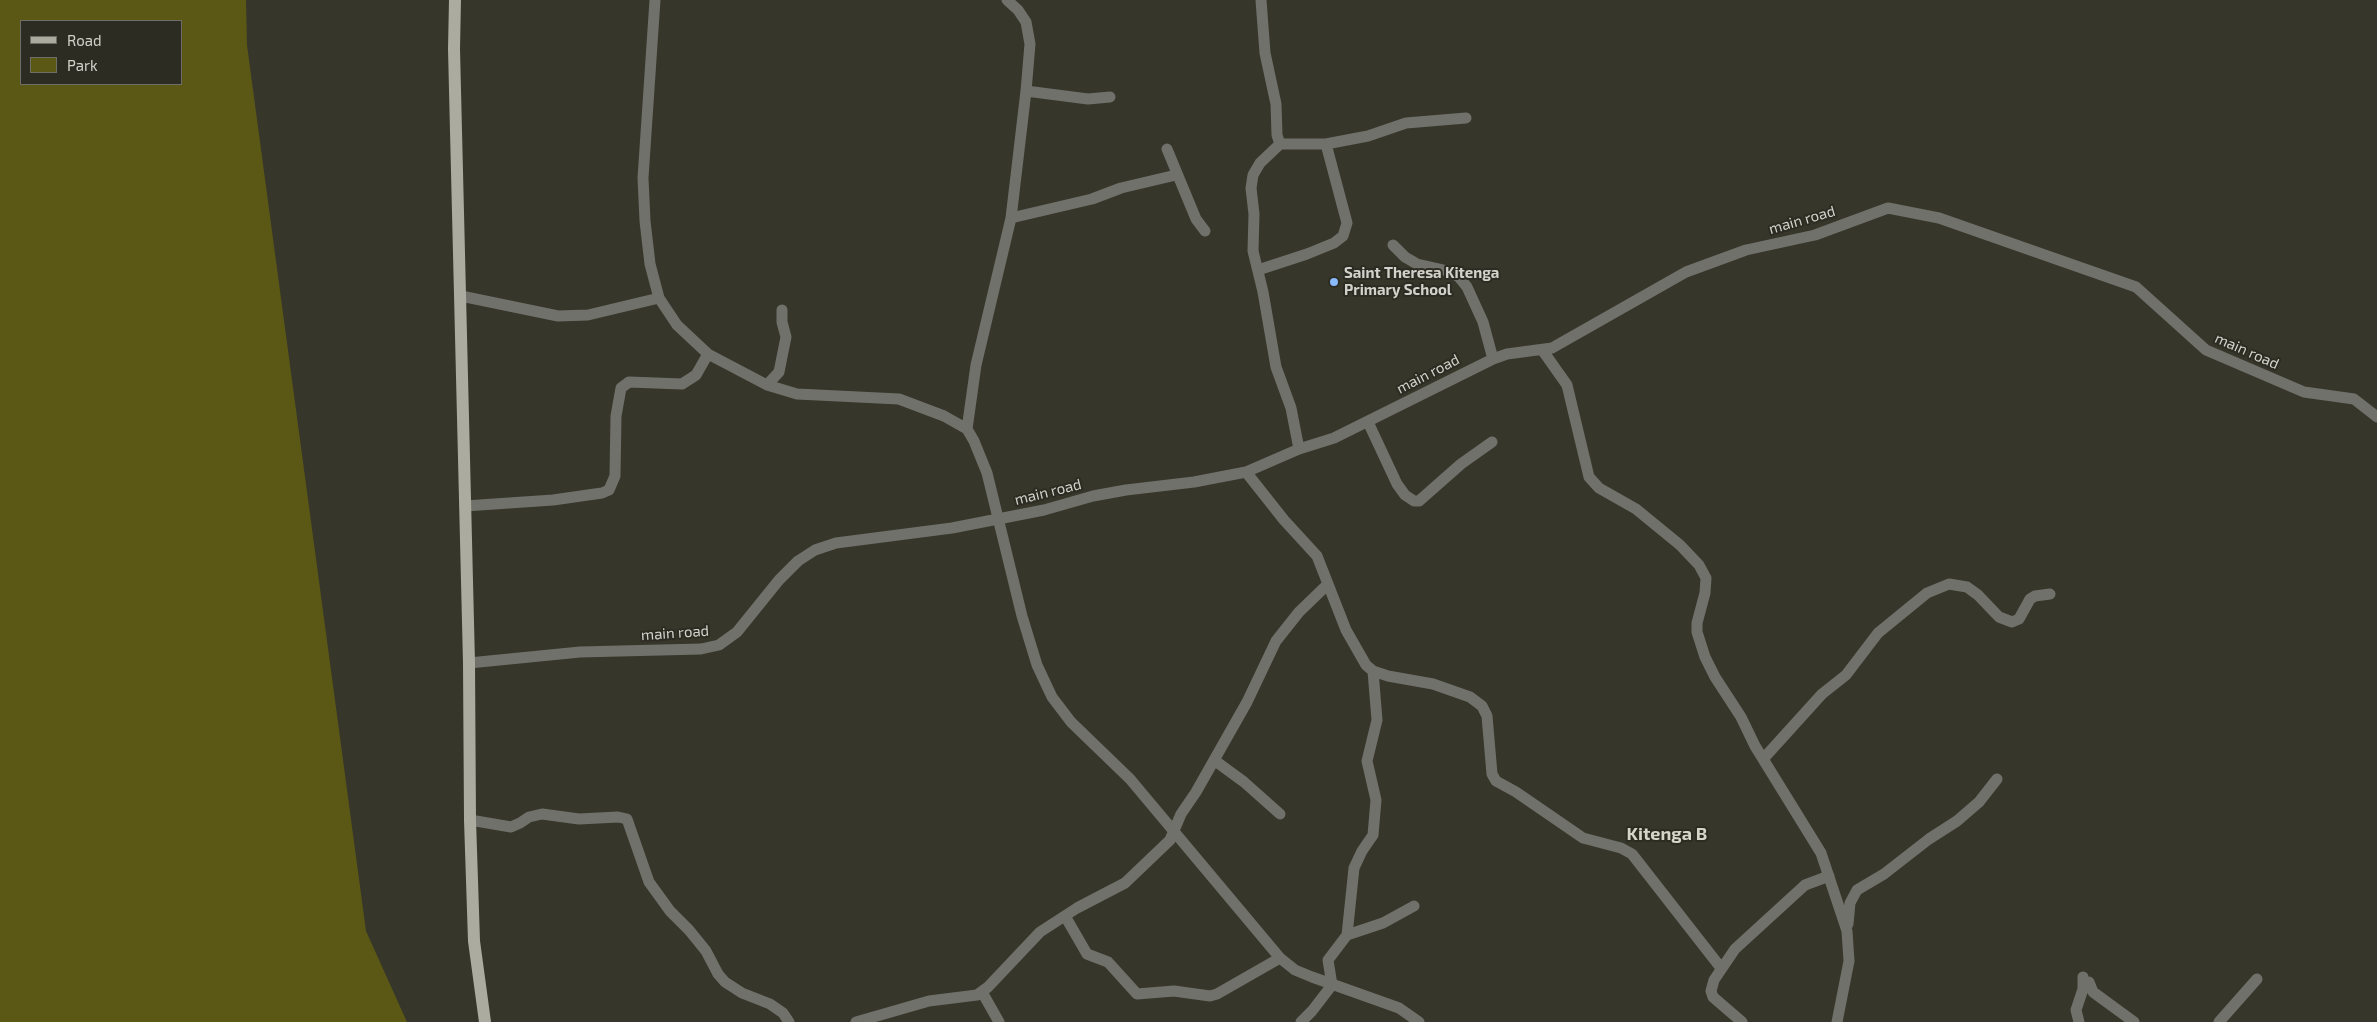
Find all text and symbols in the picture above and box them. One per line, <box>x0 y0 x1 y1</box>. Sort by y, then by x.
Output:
legend <box>20 20 182 85</box>
text: Road <box>67 31 102 49</box>
text: Park <box>67 56 98 74</box>
street label: main road <box>1767 202 1837 238</box>
place label: Saint Theresa Kitenga Primary School <box>1344 264 1499 299</box>
marker: Saint Theresa Kitenga Primary School <box>1328 276 1340 288</box>
street label: main road <box>2212 329 2282 373</box>
street label: main road <box>1393 350 1463 398</box>
street label: main road <box>1013 475 1083 509</box>
street label: main road <box>640 622 710 644</box>
district label: Kitenga B <box>1627 823 1707 845</box>

